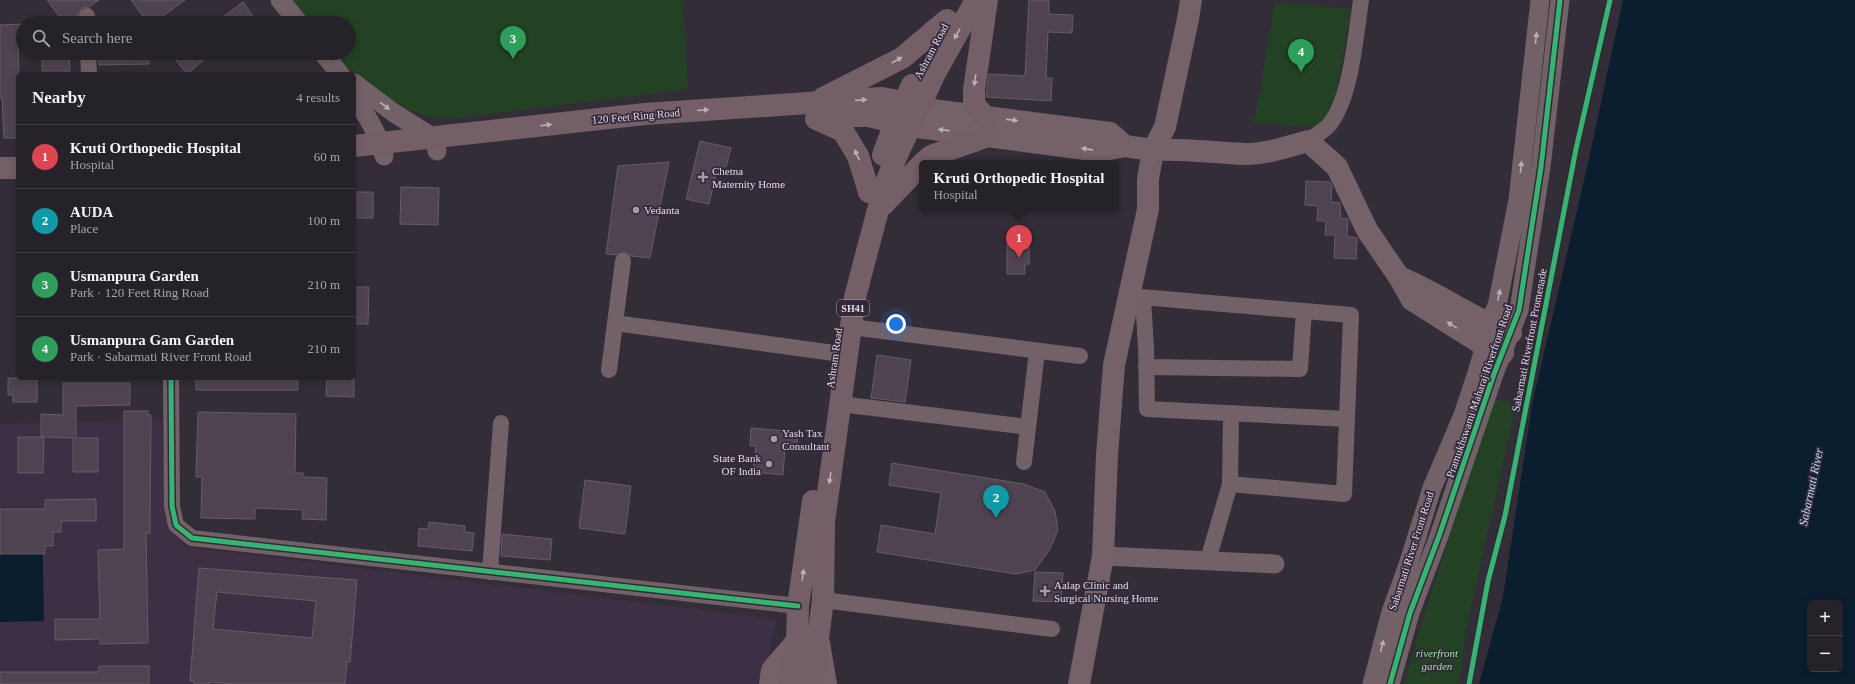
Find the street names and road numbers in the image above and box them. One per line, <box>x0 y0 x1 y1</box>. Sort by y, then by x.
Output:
street label: Ashram Road <box>911 21 951 81</box>
street label: 120 Feet Ring Road <box>591 106 681 126</box>
street label: Sabarmati Riverfront Promenade <box>1509 267 1549 413</box>
road number: SH41 <box>837 300 869 316</box>
street label: Pramukhswami Maharaj Riverfront Road <box>1444 302 1515 479</box>
street label: Ashram Road <box>824 327 844 389</box>
street label: Sabarmati River Front Road <box>1386 490 1436 612</box>

